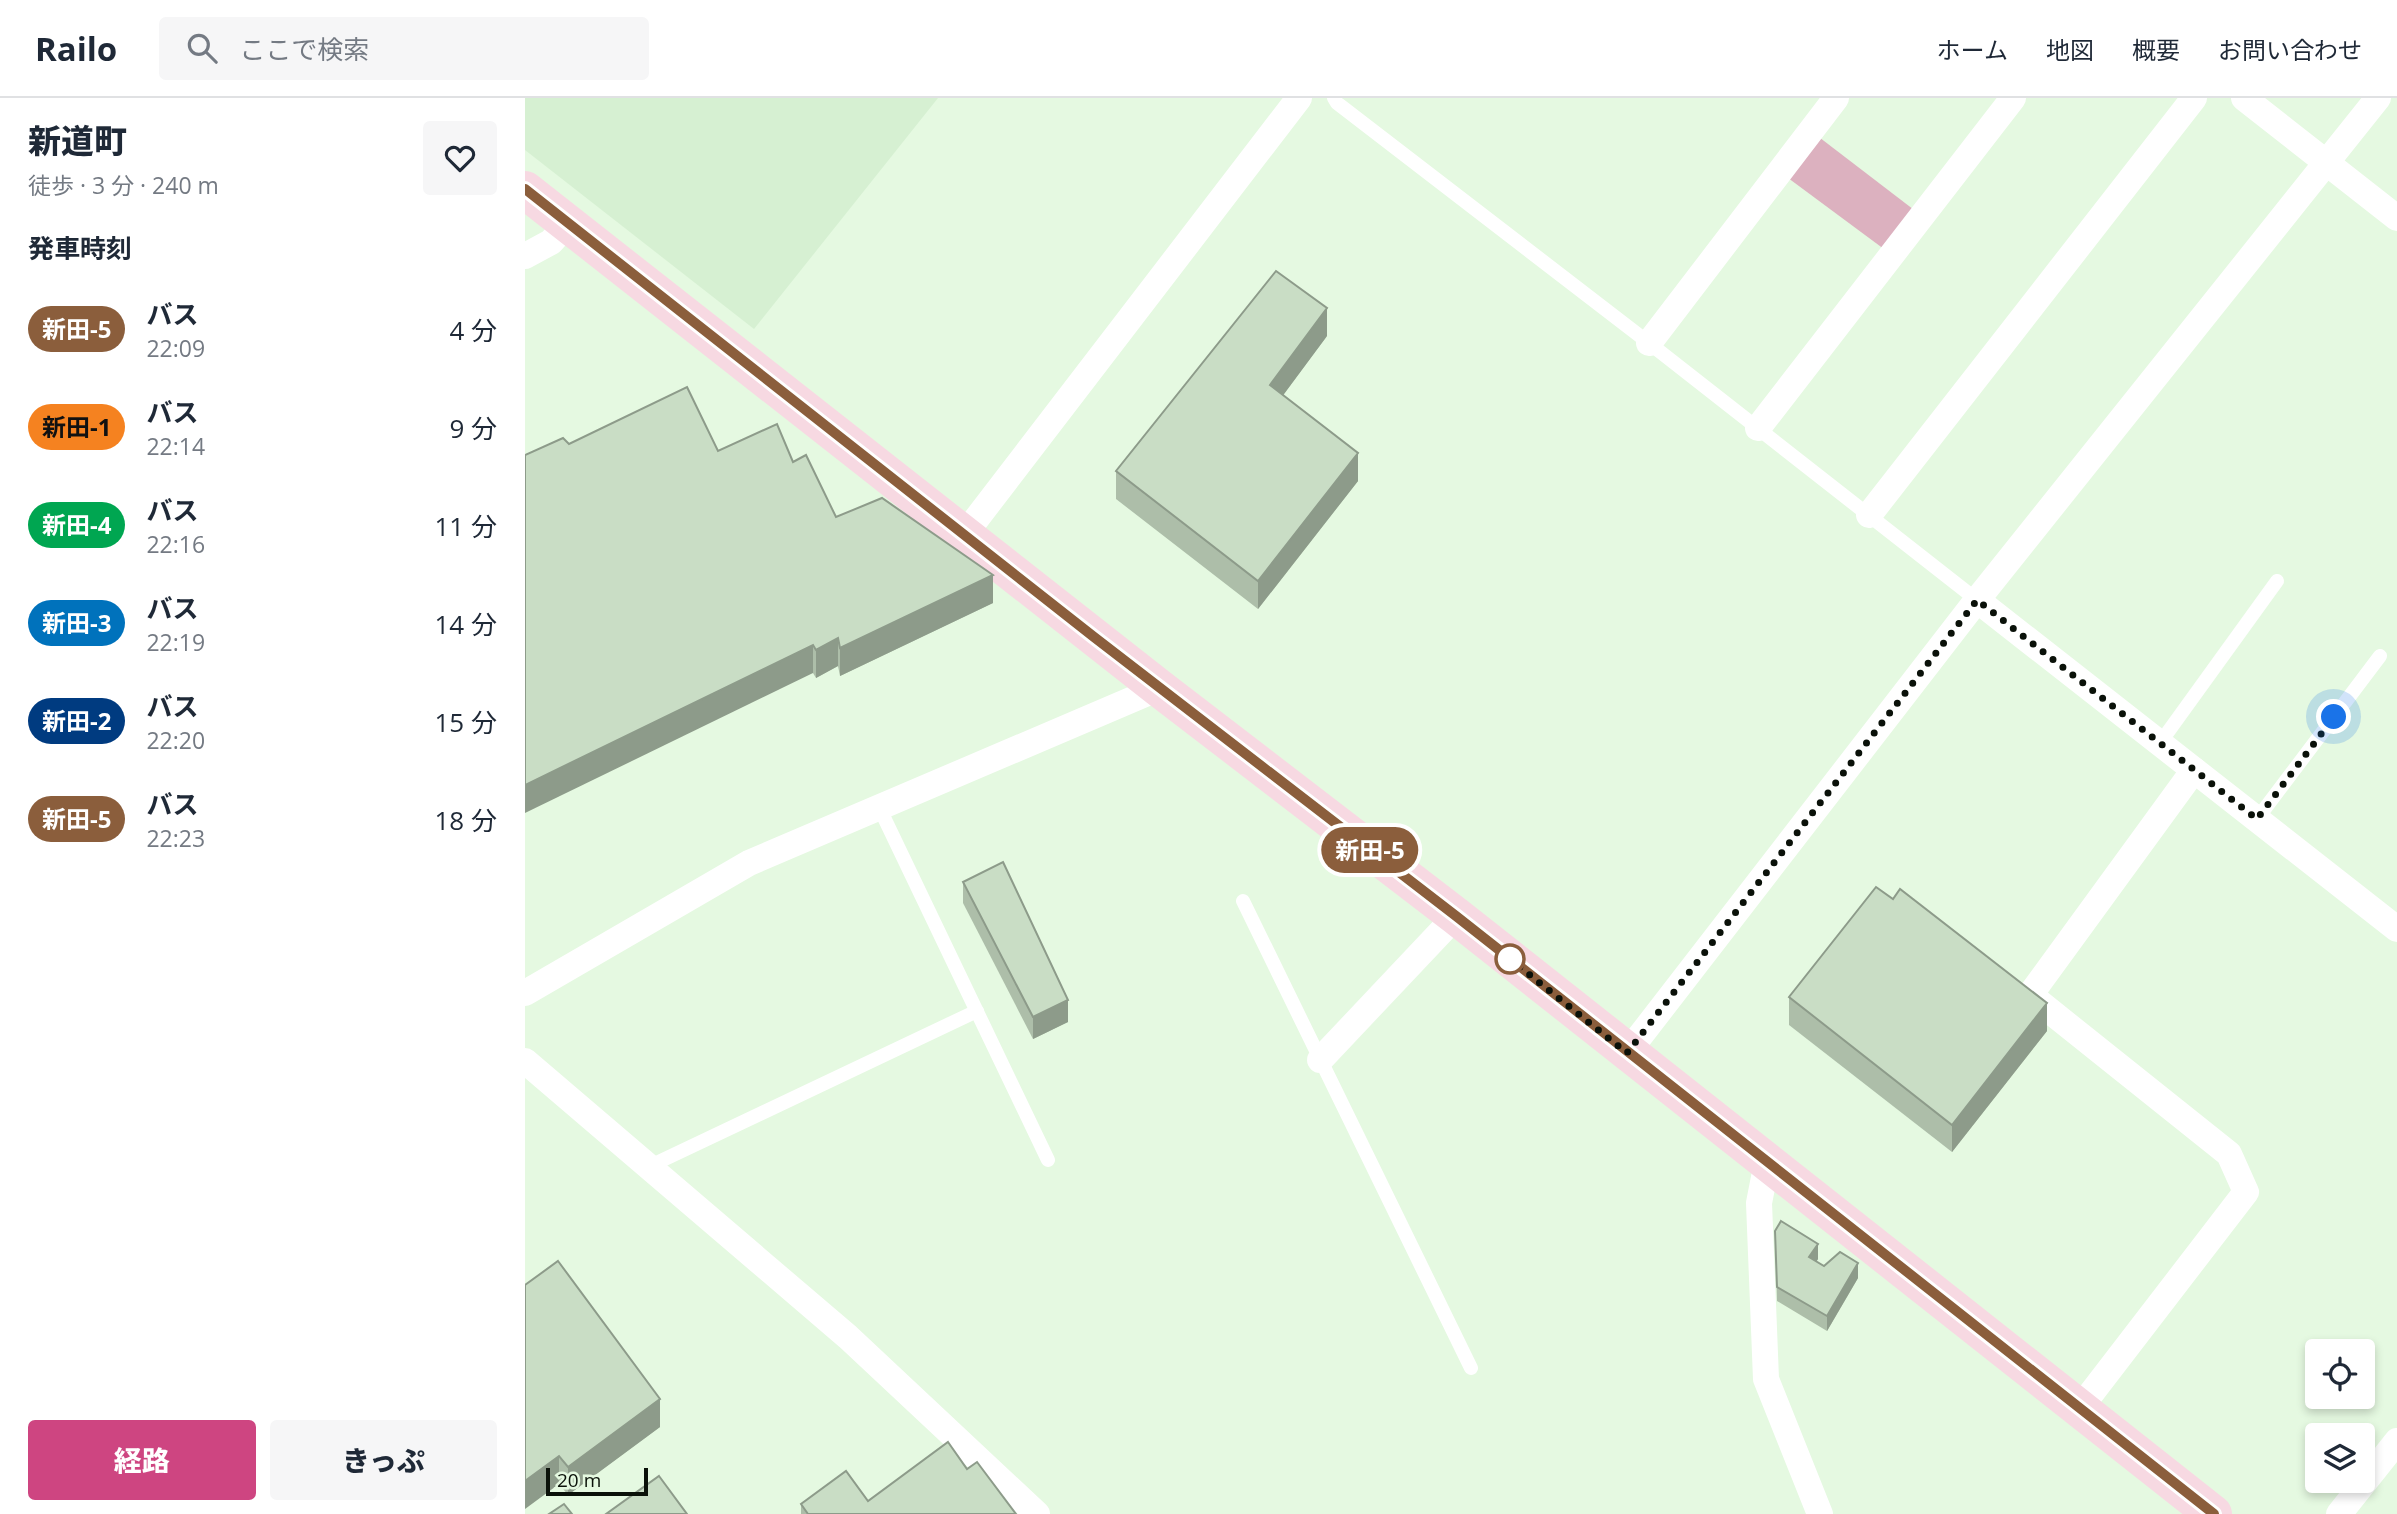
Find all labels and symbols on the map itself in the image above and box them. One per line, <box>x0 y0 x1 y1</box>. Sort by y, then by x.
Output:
your location <box>2316 699 2351 734</box>
line badge: 新田-5 <box>1321 827 1419 873</box>
unlabelled marker <box>1495 944 1525 974</box>
scale bar <box>546 1465 647 1497</box>

